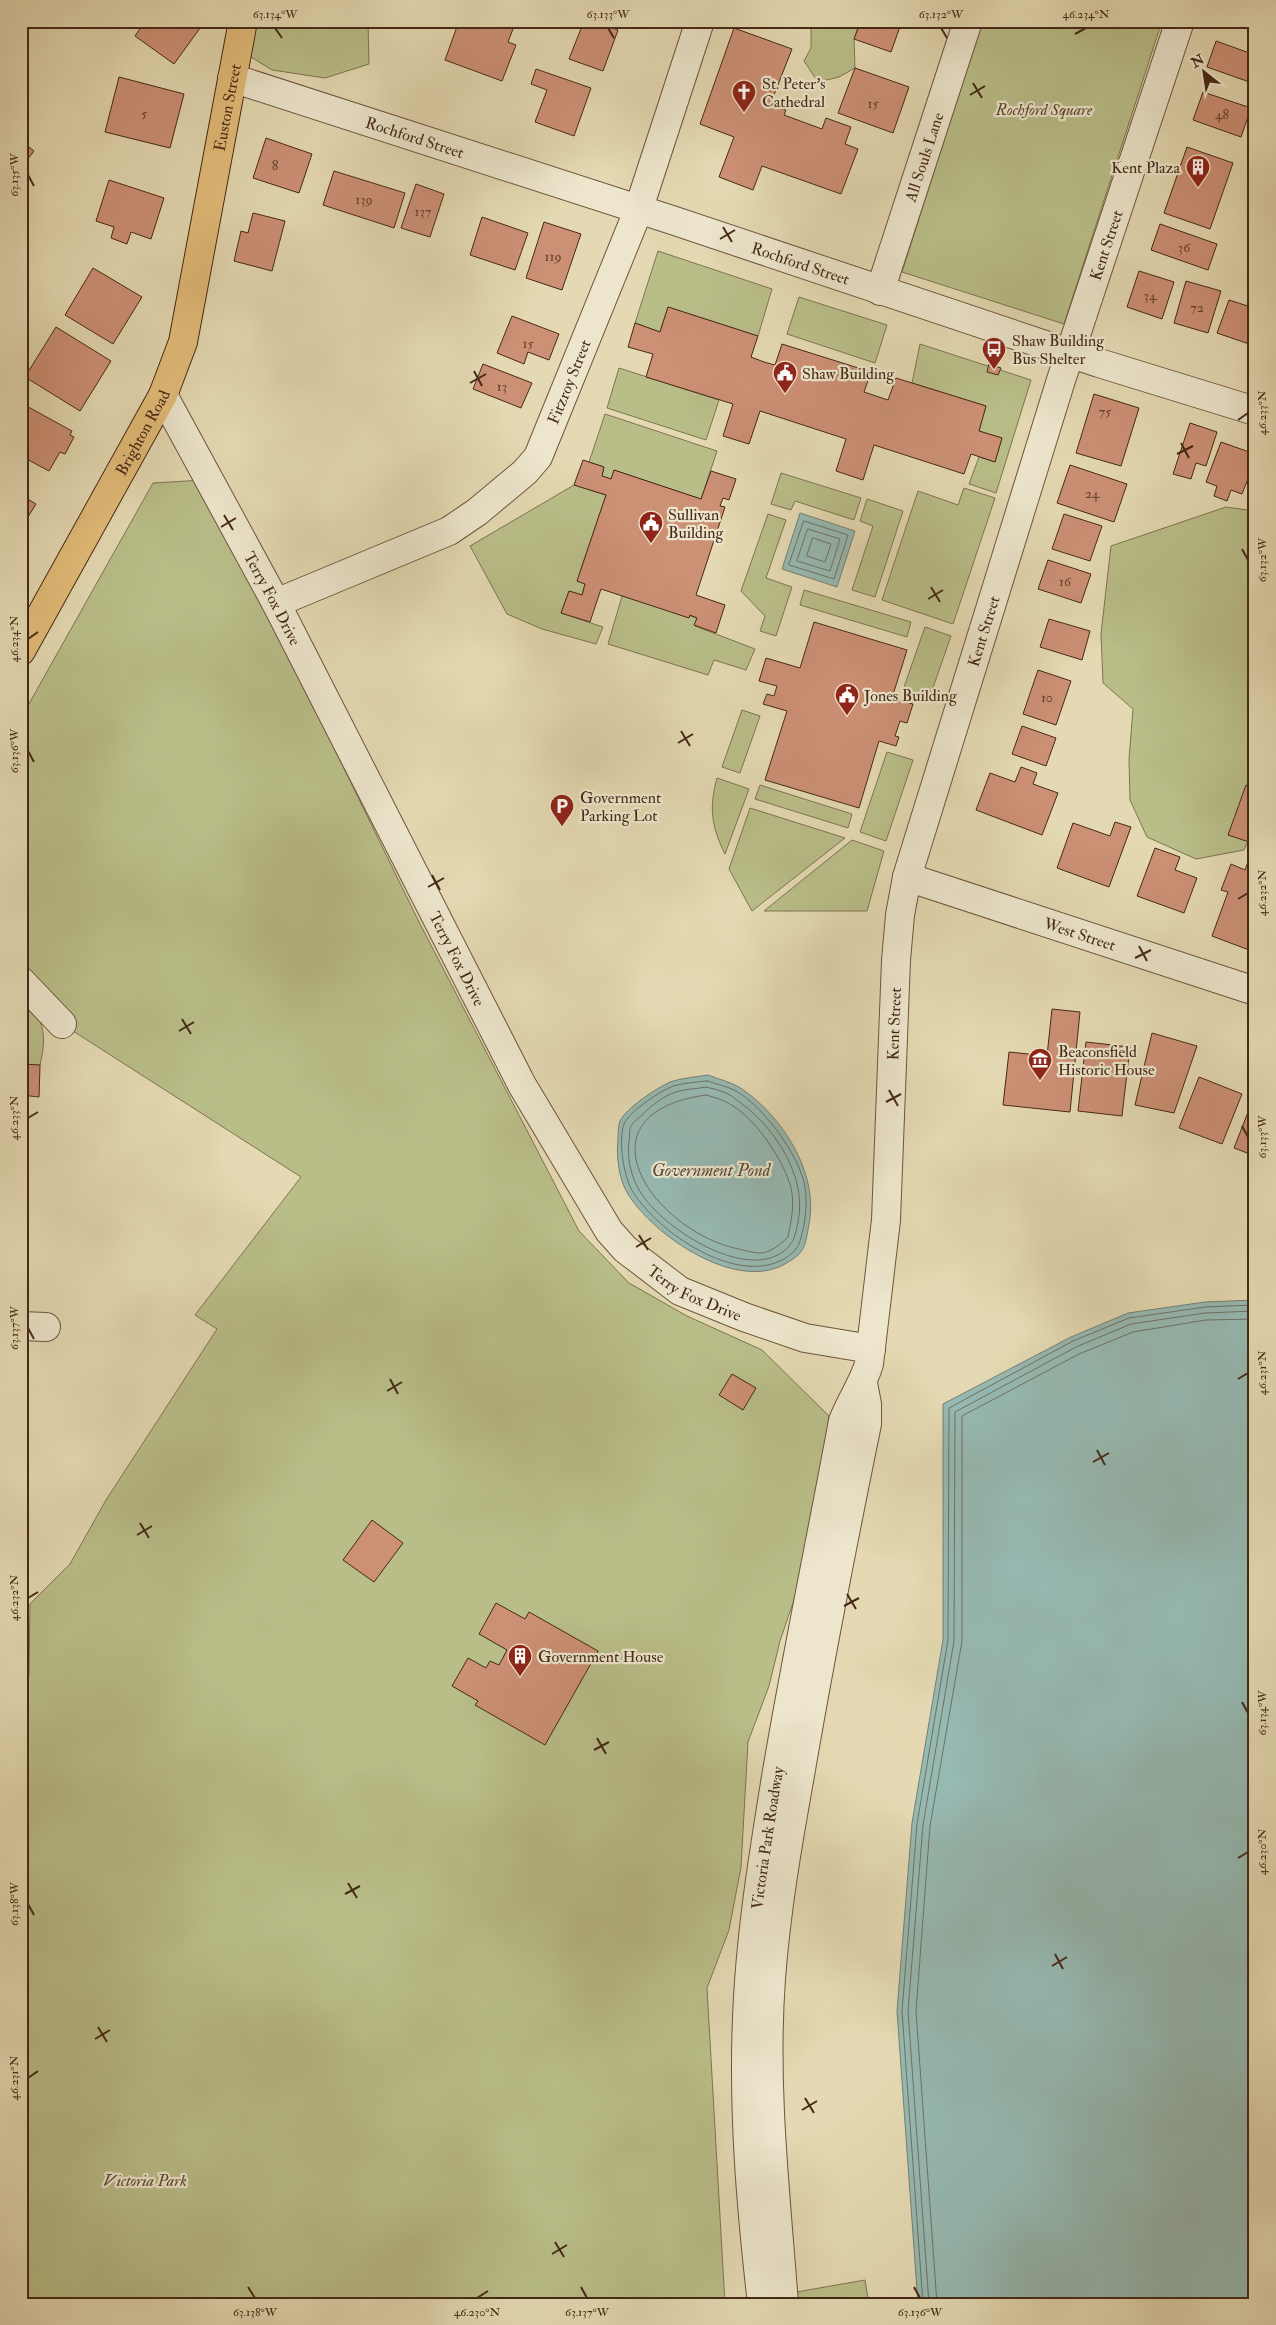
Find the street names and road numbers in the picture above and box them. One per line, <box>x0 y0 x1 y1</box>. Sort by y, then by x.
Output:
street label: Euston Street <box>210 62 246 153</box>
street label: All Souls Lane <box>900 110 949 205</box>
street label: Rochford Street <box>363 113 466 163</box>
street label: Kent Street <box>1086 208 1128 283</box>
street label: Rochford Street <box>749 238 852 290</box>
street label: Fitzroy Street <box>543 337 596 427</box>
street label: Brighton Road <box>111 387 175 479</box>
street label: Terry Fox Drive <box>239 548 305 649</box>
street label: Kent Street <box>964 594 1005 669</box>
street label: Terry Fox Drive <box>424 909 489 1010</box>
street label: West Street <box>1040 913 1118 956</box>
street label: Kent Street <box>883 987 906 1061</box>
street label: Terry Fox Drive <box>643 1261 744 1326</box>
street label: Victoria Park Roadway <box>747 1764 789 1911</box>

